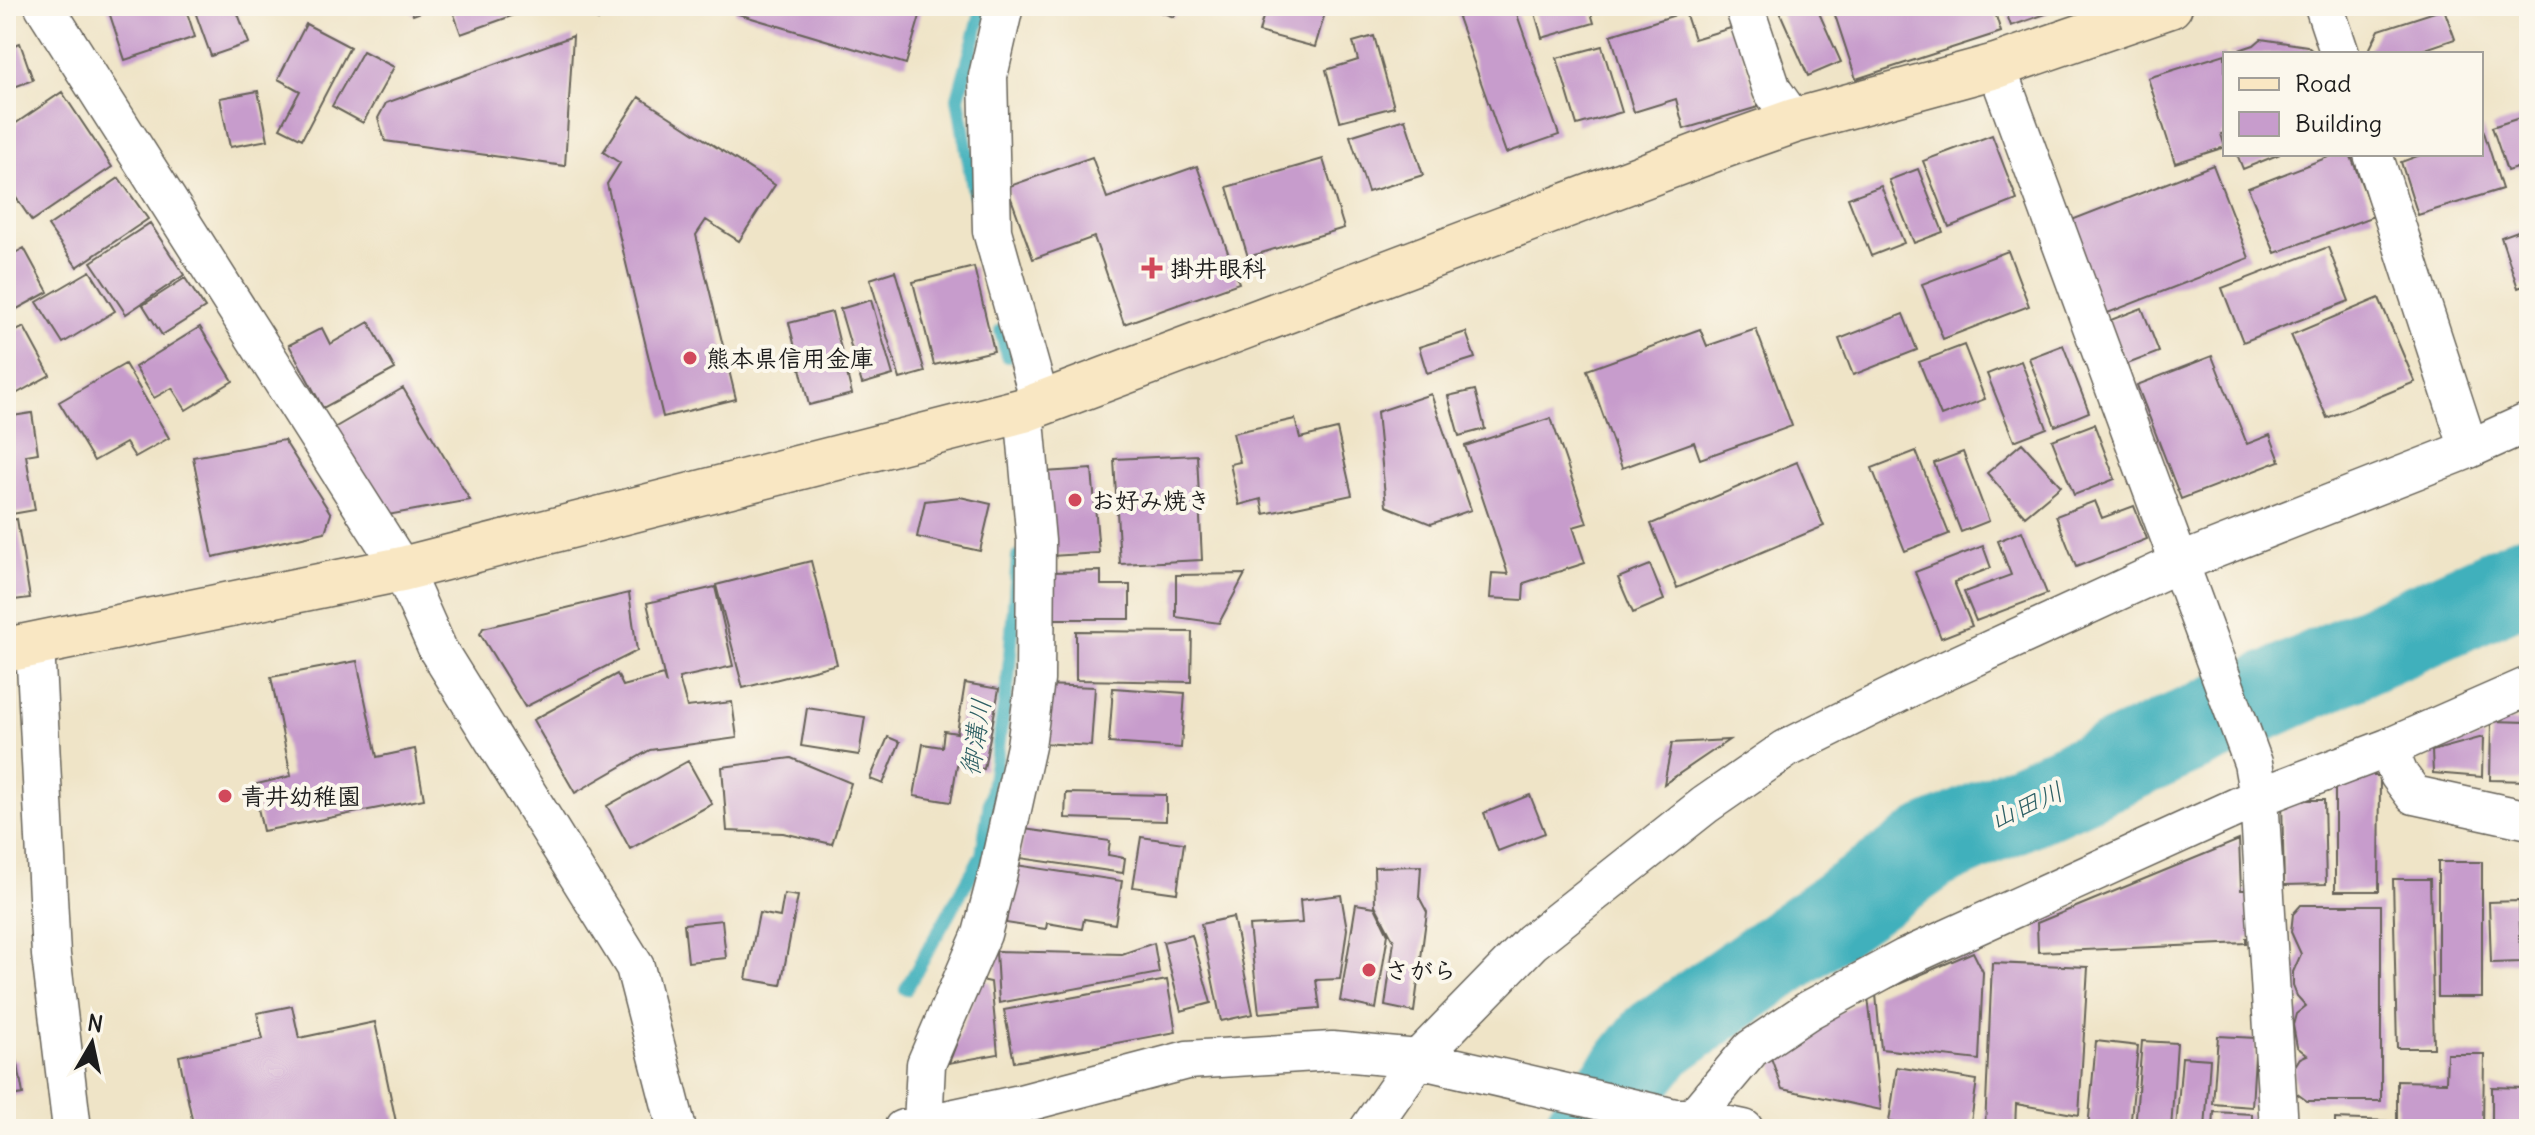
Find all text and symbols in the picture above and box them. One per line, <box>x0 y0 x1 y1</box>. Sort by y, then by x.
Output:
legend <box>2223 52 2483 156</box>
text: Road <box>2295 68 2351 98</box>
text: Building <box>2295 108 2382 138</box>
place label: 掛井眼科 <box>1170 253 1266 283</box>
marker: 掛井眼科 <box>1141 257 1163 279</box>
place label: 熊本県信用金庫 <box>706 343 874 373</box>
marker: 熊本県信用金庫 <box>681 349 699 367</box>
place label: お好み焼き <box>1091 485 1211 515</box>
marker: お好み焼き <box>1066 491 1084 509</box>
water label: 御溝川 <box>953 696 997 778</box>
water label: 山田川 <box>1984 774 2068 836</box>
place label: 青井幼稚園 <box>241 781 361 811</box>
marker: 青井幼稚園 <box>216 787 234 805</box>
place label: さがら <box>1385 955 1457 985</box>
marker: さがら <box>1360 961 1378 979</box>
north arrow <box>52 1003 132 1083</box>
text: N <box>85 1008 105 1038</box>

